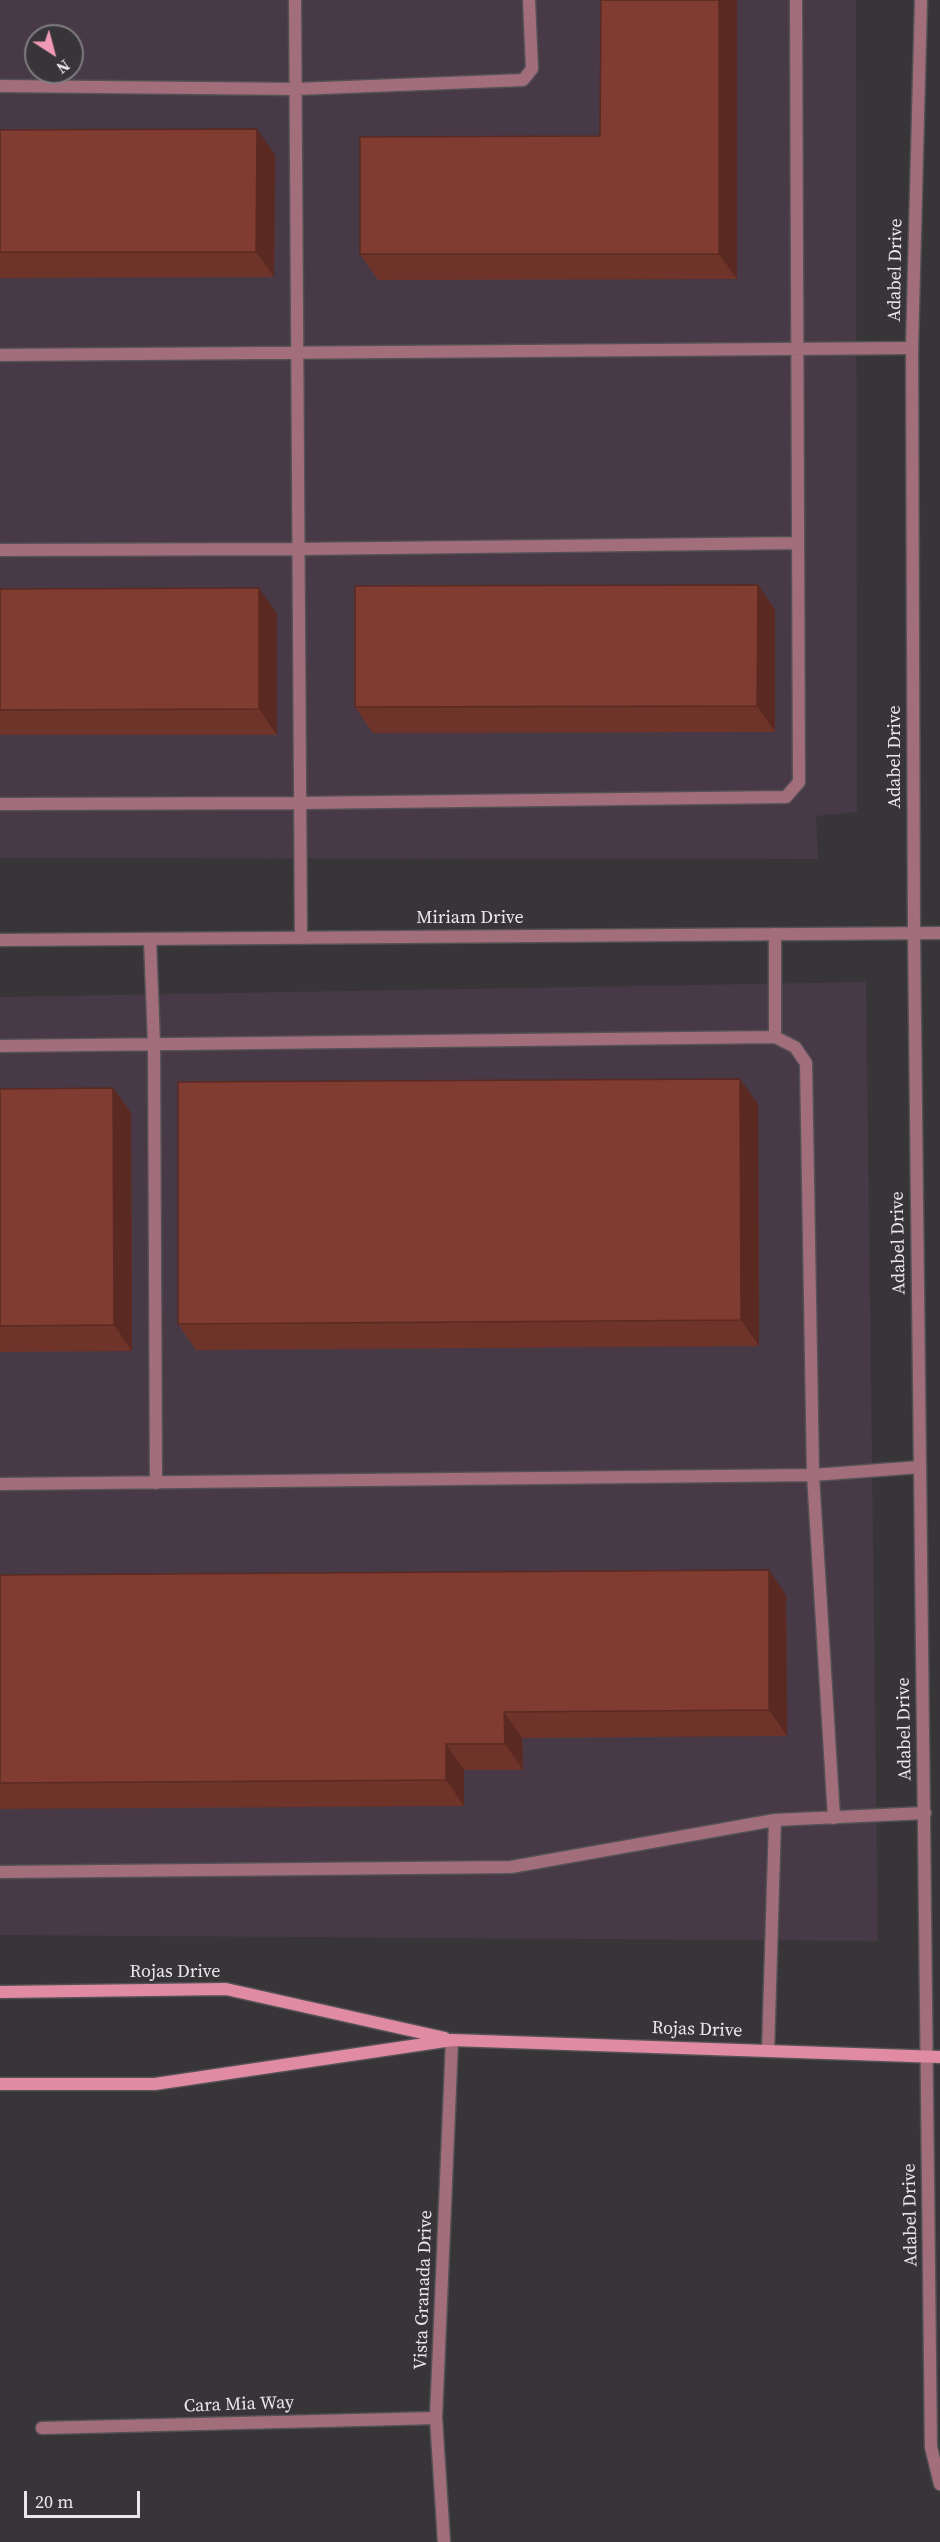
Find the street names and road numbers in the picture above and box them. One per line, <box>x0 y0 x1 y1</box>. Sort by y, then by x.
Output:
street label: Adabel Drive <box>884 218 908 322</box>
street label: Adabel Drive <box>884 705 906 809</box>
street label: Miriam Drive <box>416 907 524 929</box>
street label: Adabel Drive <box>887 1191 911 1295</box>
street label: Adabel Drive <box>893 1677 917 1781</box>
street label: Rojas Drive <box>130 1961 220 1983</box>
street label: Rojas Drive <box>651 2018 743 2042</box>
street label: Adabel Drive <box>899 2163 923 2267</box>
street label: Vista Granada Drive <box>410 2210 438 2370</box>
street label: Cara Mia Way <box>183 2392 295 2418</box>

